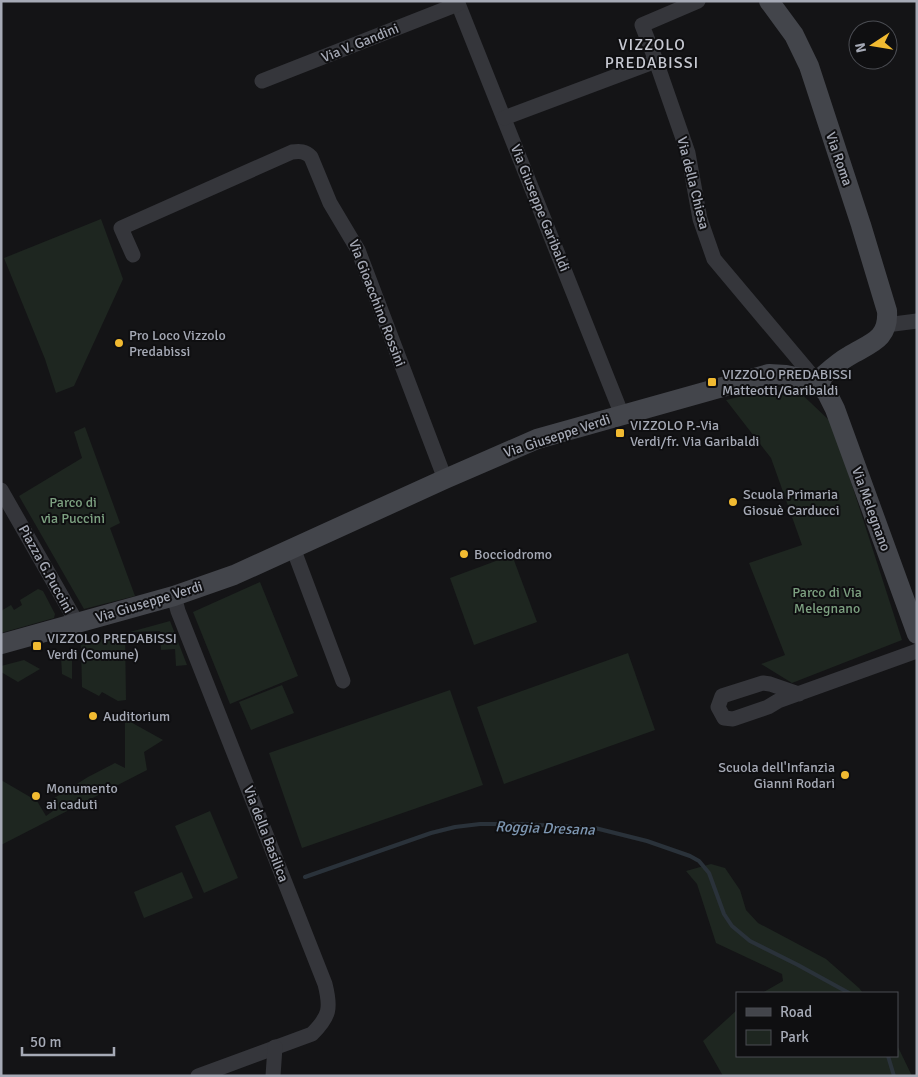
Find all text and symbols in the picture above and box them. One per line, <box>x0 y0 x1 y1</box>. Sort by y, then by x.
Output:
street label: Via V. Gandini <box>319 20 401 66</box>
north arrow <box>848 20 898 70</box>
district label: VIZZOLO PREDABISSI <box>605 35 699 73</box>
text: N <box>851 41 870 54</box>
street label: Via Roma <box>822 130 856 188</box>
street label: Via della Chiesa <box>673 135 713 231</box>
street label: Via Giuseppe Garibaldi <box>507 142 573 274</box>
street label: Via Gioacchino Rossini <box>345 237 409 369</box>
place label: Pro Loco Vizzolo Predabissi <box>129 327 226 360</box>
marker: Pro Loco Vizzolo Predabissi <box>113 337 125 349</box>
place label: VIZZOLO PREDABISSI Matteotti/Garibaldi <box>722 366 852 399</box>
marker: VIZZOLO PREDABISSI Matteotti/Garibaldi <box>706 376 718 388</box>
street label: Via Giuseppe Verdi <box>502 411 612 461</box>
place label: VIZZOLO P.-Via Verdi/fr. Via Garibaldi <box>630 417 759 450</box>
marker: VIZZOLO P.-Via Verdi/fr. Via Garibaldi <box>614 427 626 439</box>
street label: Via Melegnano <box>848 465 894 553</box>
place label: Scuola Primaria Giosuè Carducci <box>743 486 840 519</box>
park label: Parco di via Puccini <box>41 494 105 527</box>
marker: Scuola Primaria Giosuè Carducci <box>727 496 739 508</box>
street label: Piazza G.Puccini <box>15 522 77 616</box>
place label: Bocciodromo <box>474 546 552 563</box>
marker: Bocciodromo <box>458 548 470 560</box>
street label: Via Giuseppe Verdi <box>93 578 205 626</box>
park label: Parco di Via Melegnano <box>792 584 862 617</box>
place label: VIZZOLO PREDABISSI Verdi (Comune) <box>47 630 177 663</box>
marker: VIZZOLO PREDABISSI Verdi (Comune) <box>31 640 43 652</box>
place label: Auditorium <box>103 708 170 725</box>
marker: Auditorium <box>87 710 99 722</box>
place label: Scuola dell'Infanzia Gianni Rodari <box>718 759 835 792</box>
marker: Scuola dell'Infanzia Gianni Rodari <box>839 769 851 781</box>
place label: Monumento ai caduti <box>46 780 118 813</box>
street label: Via della Basilica <box>240 783 292 885</box>
marker: Monumento ai caduti <box>30 790 42 802</box>
water label: Roggia Dresana <box>495 817 596 839</box>
legend <box>736 992 898 1057</box>
text: Road <box>780 1003 812 1021</box>
scale bar <box>22 1024 115 1056</box>
text: Park <box>780 1028 809 1046</box>
text: 50 m <box>30 1033 61 1051</box>

